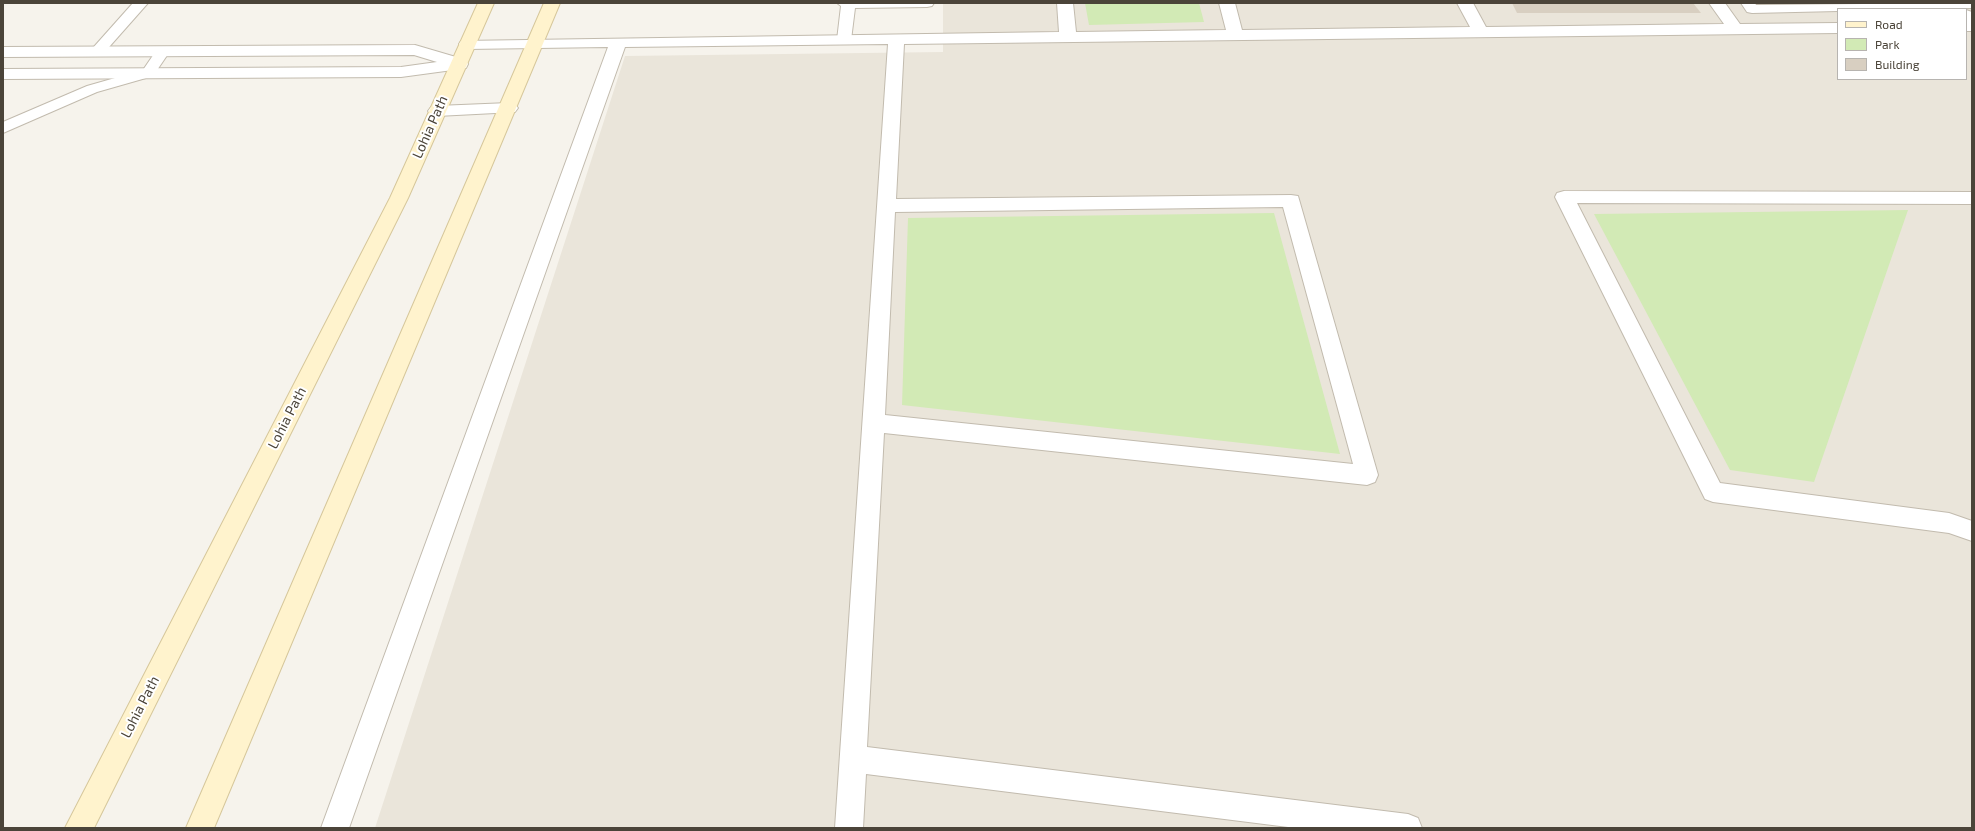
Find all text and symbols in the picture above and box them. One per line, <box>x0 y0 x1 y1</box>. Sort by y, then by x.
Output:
legend <box>1837 8 1967 80</box>
text: Road <box>1875 17 1903 31</box>
text: Park <box>1875 37 1900 51</box>
text: Building <box>1875 57 1919 71</box>
street label: Lohia Path <box>409 93 451 161</box>
street label: Lohia Path <box>264 384 310 452</box>
street label: Lohia Path <box>117 673 163 741</box>

